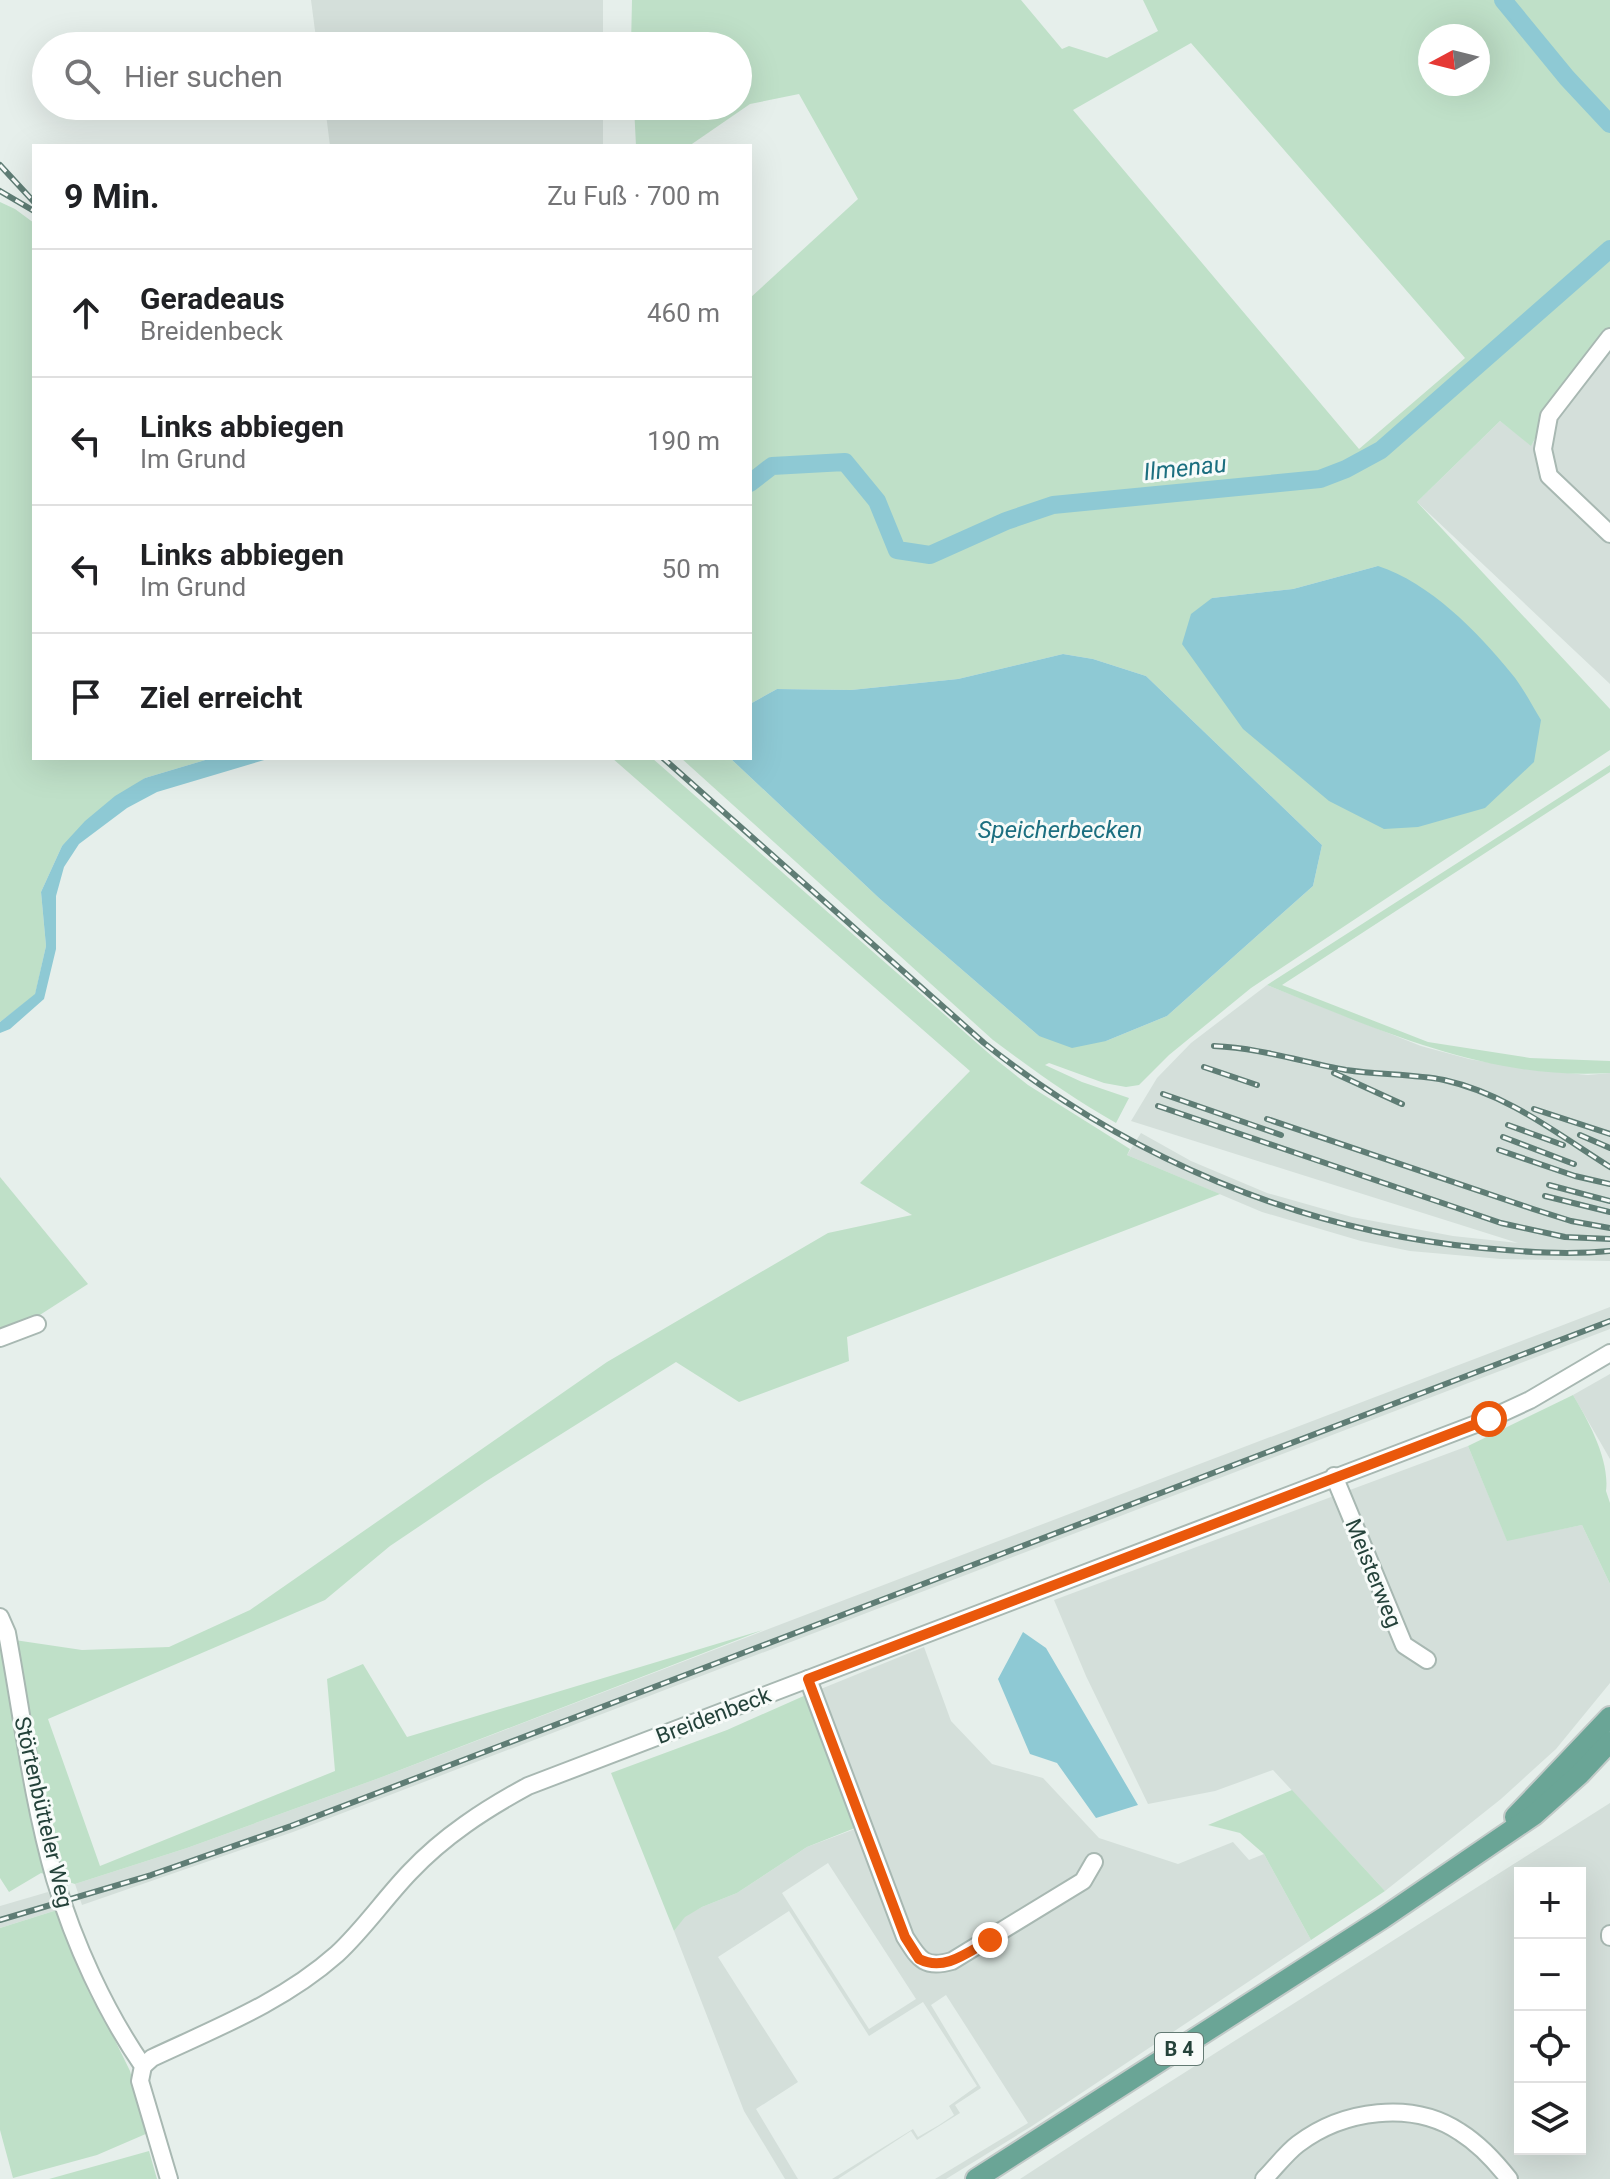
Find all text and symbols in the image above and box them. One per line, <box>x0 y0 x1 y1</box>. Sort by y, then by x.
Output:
north arrow <box>1418 24 1490 96</box>
search box <box>32 32 752 120</box>
icon: search <box>60 54 104 98</box>
text: Hier suchen <box>124 59 283 94</box>
text: 9 Min. <box>64 176 160 216</box>
text: Zu Fuß · 700 m <box>547 181 720 211</box>
text: Geradeaus <box>140 281 285 316</box>
icon: ahead <box>64 291 108 335</box>
text: 460 m <box>647 298 720 328</box>
text: Breidenbeck <box>140 316 283 346</box>
text: Links abbiegen <box>140 409 344 444</box>
icon: left <box>64 419 108 463</box>
text: 190 m <box>647 426 720 456</box>
text: Im Grund <box>140 444 246 474</box>
water label: Ilmenau <box>1142 450 1228 486</box>
text: Links abbiegen <box>140 537 344 572</box>
icon: left <box>64 547 108 591</box>
text: 50 m <box>662 554 720 584</box>
text: Im Grund <box>140 572 246 602</box>
icon: arrive <box>64 675 108 719</box>
text: Ziel erreicht <box>140 680 302 715</box>
water label: Speicherbecken <box>978 816 1142 844</box>
route start <box>1471 1401 1507 1437</box>
street label: Meisterweg <box>1340 1515 1407 1631</box>
street label: Breidenbeck <box>652 1682 775 1749</box>
street label: Störtenbütteler Weg <box>9 1714 78 1910</box>
map controls <box>1514 1867 1586 2155</box>
button: + <box>1514 1867 1586 1939</box>
route end <box>972 1922 1008 1958</box>
button: − <box>1514 1939 1586 2011</box>
button: locate <box>1514 2011 1586 2083</box>
road number: B 4 <box>1155 2033 1203 2065</box>
button: layers <box>1514 2083 1586 2155</box>

